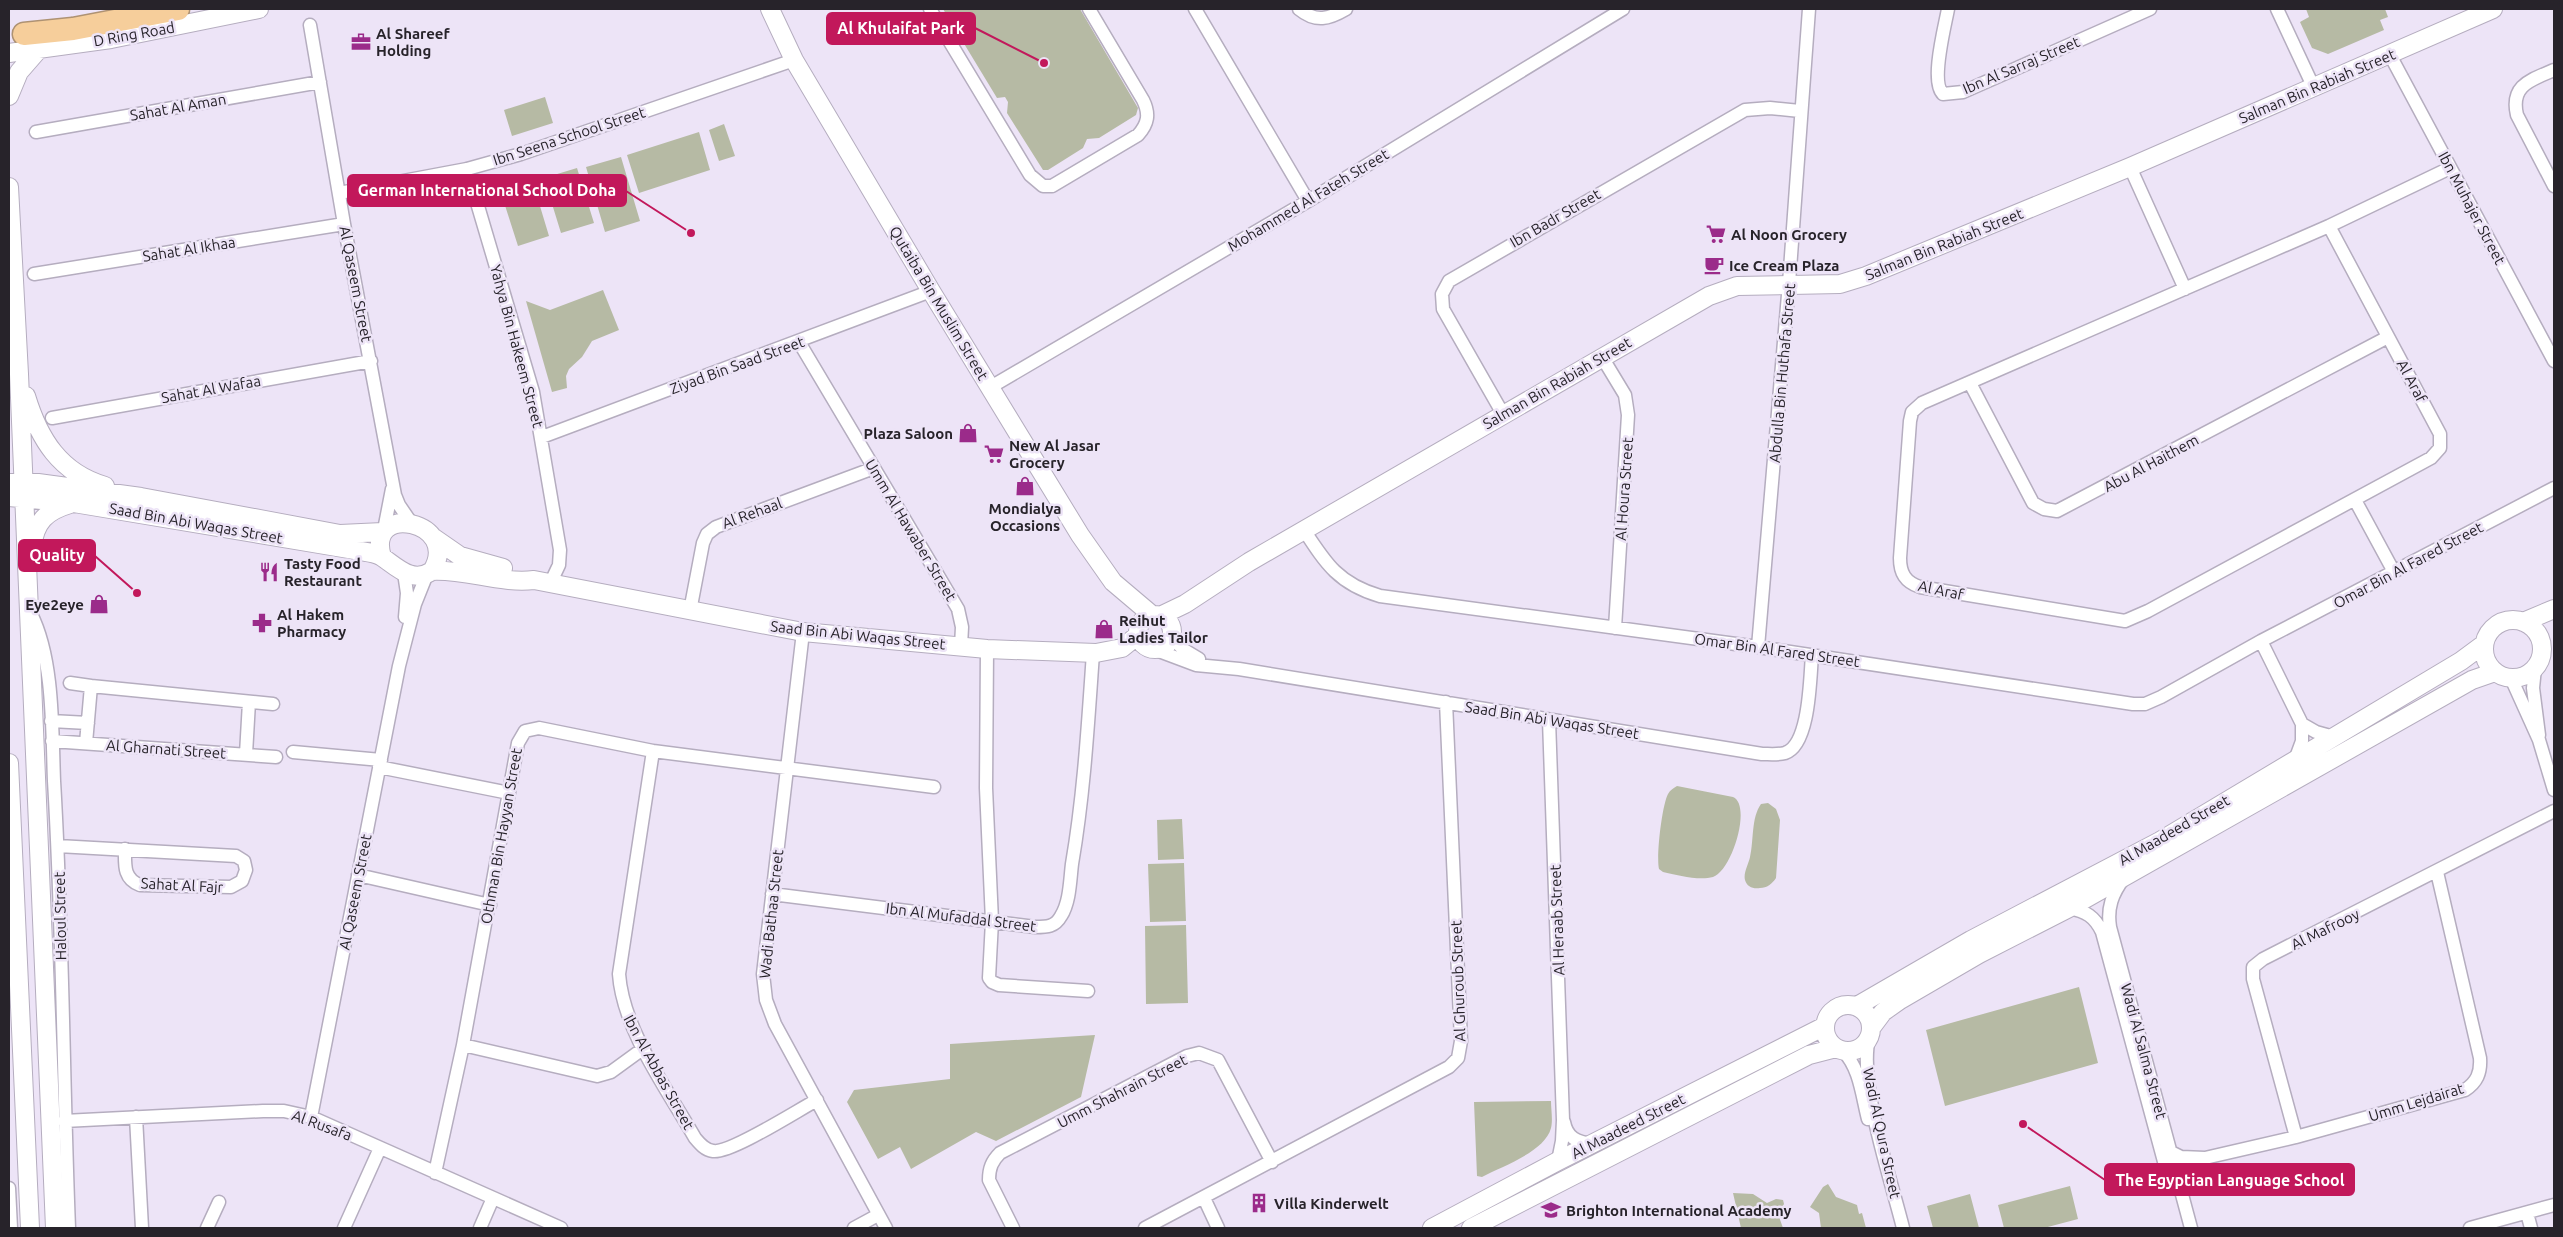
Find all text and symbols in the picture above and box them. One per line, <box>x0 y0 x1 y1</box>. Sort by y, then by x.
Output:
callout: Al Khulaifat Park <box>827 13 975 44</box>
street label: D Ring Road <box>92 18 176 50</box>
text: Al Khulaifat Park <box>837 19 965 37</box>
place label: Al Shareef Holding <box>376 25 450 59</box>
office icon: Al Shareef Holding <box>350 31 372 53</box>
street label: Ibn Al Sarraj Street <box>1960 33 2082 97</box>
street label: Salman Bin Rabiah Street <box>2236 45 2398 127</box>
street label: Sahat Al Aman <box>129 90 227 124</box>
street label: Ibn Seena School Street <box>491 103 647 169</box>
street label: Mohammed Al Fateh Street <box>1224 145 1392 255</box>
street label: Ibn Muhajer Street <box>2435 149 2509 267</box>
callout: German International School Doha <box>348 175 626 206</box>
text: German International School Doha <box>358 181 616 199</box>
street label: Ibn Badr Street <box>1507 185 1603 251</box>
street label: Salman Bin Rabiah Street <box>1863 205 2025 283</box>
street label: Qutaiba Bin Muslim Street <box>886 223 992 383</box>
supermarket icon: Al Noon Grocery <box>1705 223 1727 245</box>
street label: Al Qaseem Street <box>336 225 376 344</box>
place label: Al Noon Grocery <box>1731 226 1847 243</box>
street label: Sahat Al Ikhaa <box>141 233 237 265</box>
cafe icon: Ice Cream Plaza <box>1703 254 1725 276</box>
place label: Ice Cream Plaza <box>1729 257 1839 274</box>
street label: Yahya Bin Hakeem Street <box>487 263 547 429</box>
street label: Abdulla Bin Huthafa Street <box>1766 283 1798 463</box>
street label: Ziyad Bin Saad Street <box>667 333 807 397</box>
street label: Salman Bin Rabiah Street <box>1480 333 1634 432</box>
street label: Al Araf <box>2394 357 2430 406</box>
street label: Sahat Al Wafaa <box>160 372 262 406</box>
shop icon: Plaza Saloon <box>957 422 979 444</box>
place label: Plaza Saloon <box>864 425 953 442</box>
street label: Abu Al Haithem <box>2101 431 2201 495</box>
place label: New Al Jasar Grocery <box>1009 437 1101 471</box>
street label: Al Houra Street <box>1612 437 1636 541</box>
supermarket icon: New Al Jasar Grocery <box>983 443 1005 465</box>
street label: Umm Al Hawaber Street <box>862 456 960 604</box>
shop icon: Mondialya Occasions <box>1014 475 1036 497</box>
street label: Al Rehaal <box>720 494 784 532</box>
street label: Saad Bin Abi Waqas Street <box>108 499 284 547</box>
place label: Mondialya Occasions <box>989 500 1061 534</box>
street label: Omar Bin Al Fared Street <box>2330 518 2486 612</box>
callout: Quality <box>19 540 95 571</box>
text: Quality <box>29 546 85 564</box>
place label: Tasty Food Restaurant <box>284 555 362 589</box>
restaurant icon: Tasty Food Restaurant <box>258 561 280 583</box>
street label: Al Araf <box>1917 577 1966 603</box>
shop icon: Eye2eye <box>88 593 110 615</box>
place label: Eye2eye <box>25 596 84 613</box>
place label: Al Hakem Pharmacy <box>277 606 346 640</box>
pharmacy icon: Al Hakem Pharmacy <box>251 612 273 634</box>
place label: Reihut Ladies Tailor <box>1119 612 1209 646</box>
street label: Saad Bin Abi Waqas Street <box>770 617 946 653</box>
shop icon: Reihut Ladies Tailor <box>1093 618 1115 640</box>
street label: Omar Bin Al Fared Street <box>1693 630 1861 670</box>
street label: Saad Bin Abi Waqas Street <box>1464 698 1640 742</box>
street label: Al Gharnati Street <box>105 736 227 762</box>
street label: Othman Bin Hayyan Street <box>477 747 525 925</box>
street label: Al Maadeed Street <box>2116 791 2232 869</box>
street label: Al Qaseem Street <box>335 832 375 951</box>
street label: Wadi Bathaa Street <box>756 849 786 979</box>
street label: Al Heraab Street <box>1547 864 1567 976</box>
street label: Haloul Street <box>51 871 69 960</box>
street label: Sahat Al Fajr <box>140 874 224 896</box>
street label: Ibn Al Mufaddal Street <box>885 899 1037 935</box>
street label: Al Mafrooy <box>2288 905 2362 953</box>
street label: Al Ghuroub Street <box>1447 920 1469 1042</box>
street label: Wadi Al Salma Street <box>2118 981 2170 1121</box>
street label: Ibn Al Abbas Street <box>620 1012 698 1132</box>
street label: Umm Shahrain Street <box>1054 1051 1190 1131</box>
street label: Wadi Al Qura Street <box>1860 1066 1904 1200</box>
street label: Umm Lejdairat <box>2366 1079 2466 1125</box>
street label: Al Maadeed Street <box>1568 1090 1688 1162</box>
street label: Al Rusafa <box>290 1106 354 1144</box>
callout: The Egyptian Language School <box>2105 1164 2354 1195</box>
text: The Egyptian Language School <box>2115 1171 2345 1189</box>
building icon: Villa Kinderwelt <box>1248 1192 1270 1214</box>
place label: Villa Kinderwelt <box>1274 1195 1389 1212</box>
school or university icon: Brighton International Academy <box>1540 1199 1562 1221</box>
place label: Brighton International Academy <box>1566 1202 1792 1219</box>

